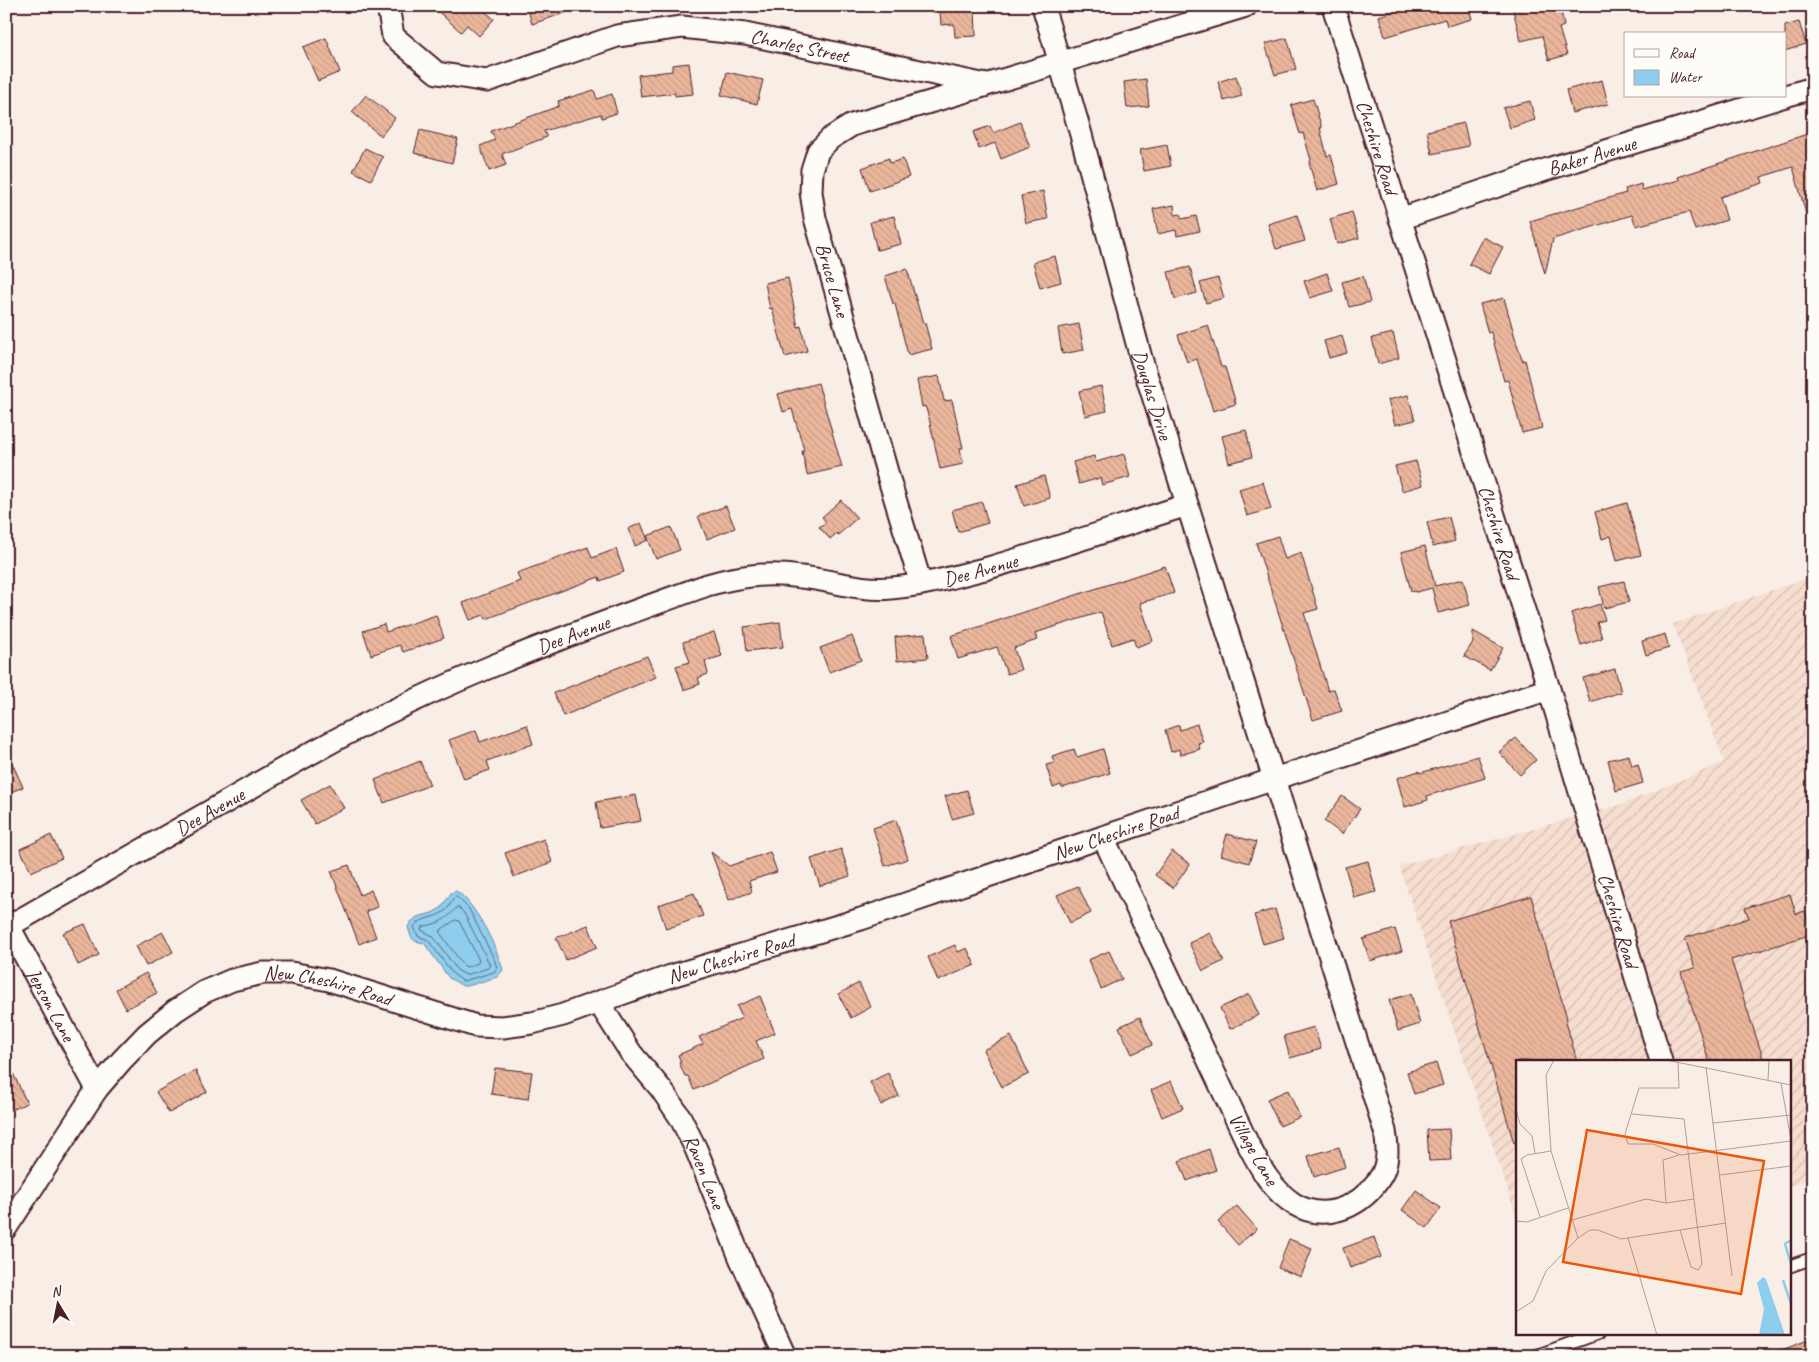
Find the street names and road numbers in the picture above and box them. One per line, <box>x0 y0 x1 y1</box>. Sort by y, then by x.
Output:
street label: Charles Street <box>748 24 853 69</box>
street label: Cheshire Road <box>1351 97 1405 200</box>
street label: Baker Avenue <box>1545 130 1640 181</box>
street label: Bruce Lane <box>810 240 855 321</box>
street label: Douglas Drive <box>1126 347 1178 444</box>
street label: Cheshire Road <box>1472 482 1526 585</box>
street label: Dee Avenue <box>941 548 1022 592</box>
street label: Dee Avenue <box>533 609 614 660</box>
street label: Dee Avenue <box>171 781 250 841</box>
street label: New Cheshire Road <box>1050 799 1185 866</box>
street label: Cheshire Road <box>1592 871 1645 974</box>
street label: New Cheshire Road <box>665 927 800 989</box>
street label: New Cheshire Road <box>264 961 398 1013</box>
street label: Jepson Lane <box>20 963 82 1047</box>
street label: Village Lane <box>1223 1109 1285 1191</box>
street label: Raven Lane <box>678 1130 731 1214</box>

